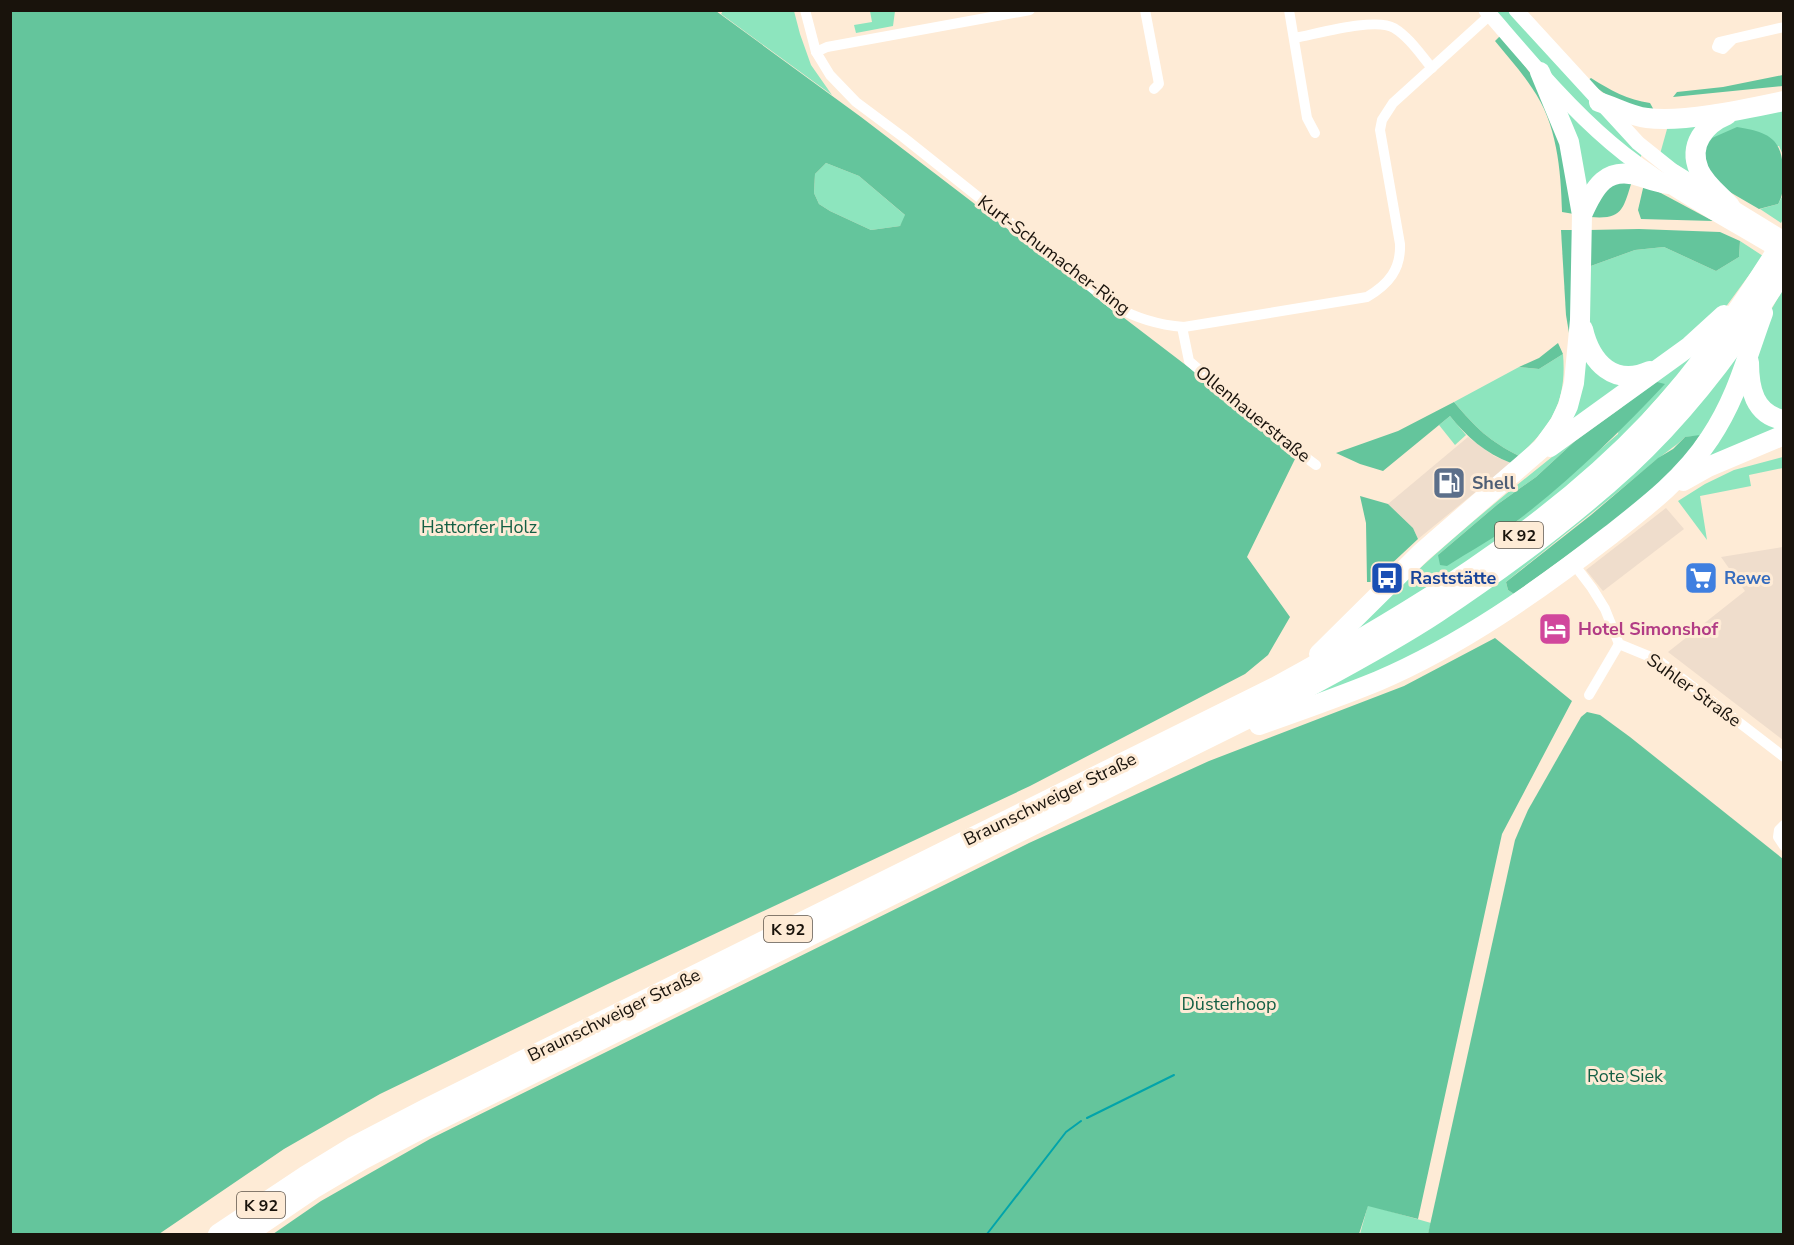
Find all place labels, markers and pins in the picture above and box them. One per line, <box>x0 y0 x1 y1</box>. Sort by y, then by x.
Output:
fuel station icon: Shell <box>1431 465 1467 501</box>
place label: Shell <box>1472 471 1515 495</box>
bus stop icon: Raststätte <box>1369 560 1405 596</box>
supermarket icon: Rewe <box>1683 560 1719 596</box>
place label: Raststätte <box>1410 566 1496 590</box>
place label: Rewe <box>1724 566 1771 590</box>
hotel icon: Hotel Simonshof <box>1537 611 1573 647</box>
place label: Hotel Simonshof <box>1578 617 1719 641</box>

